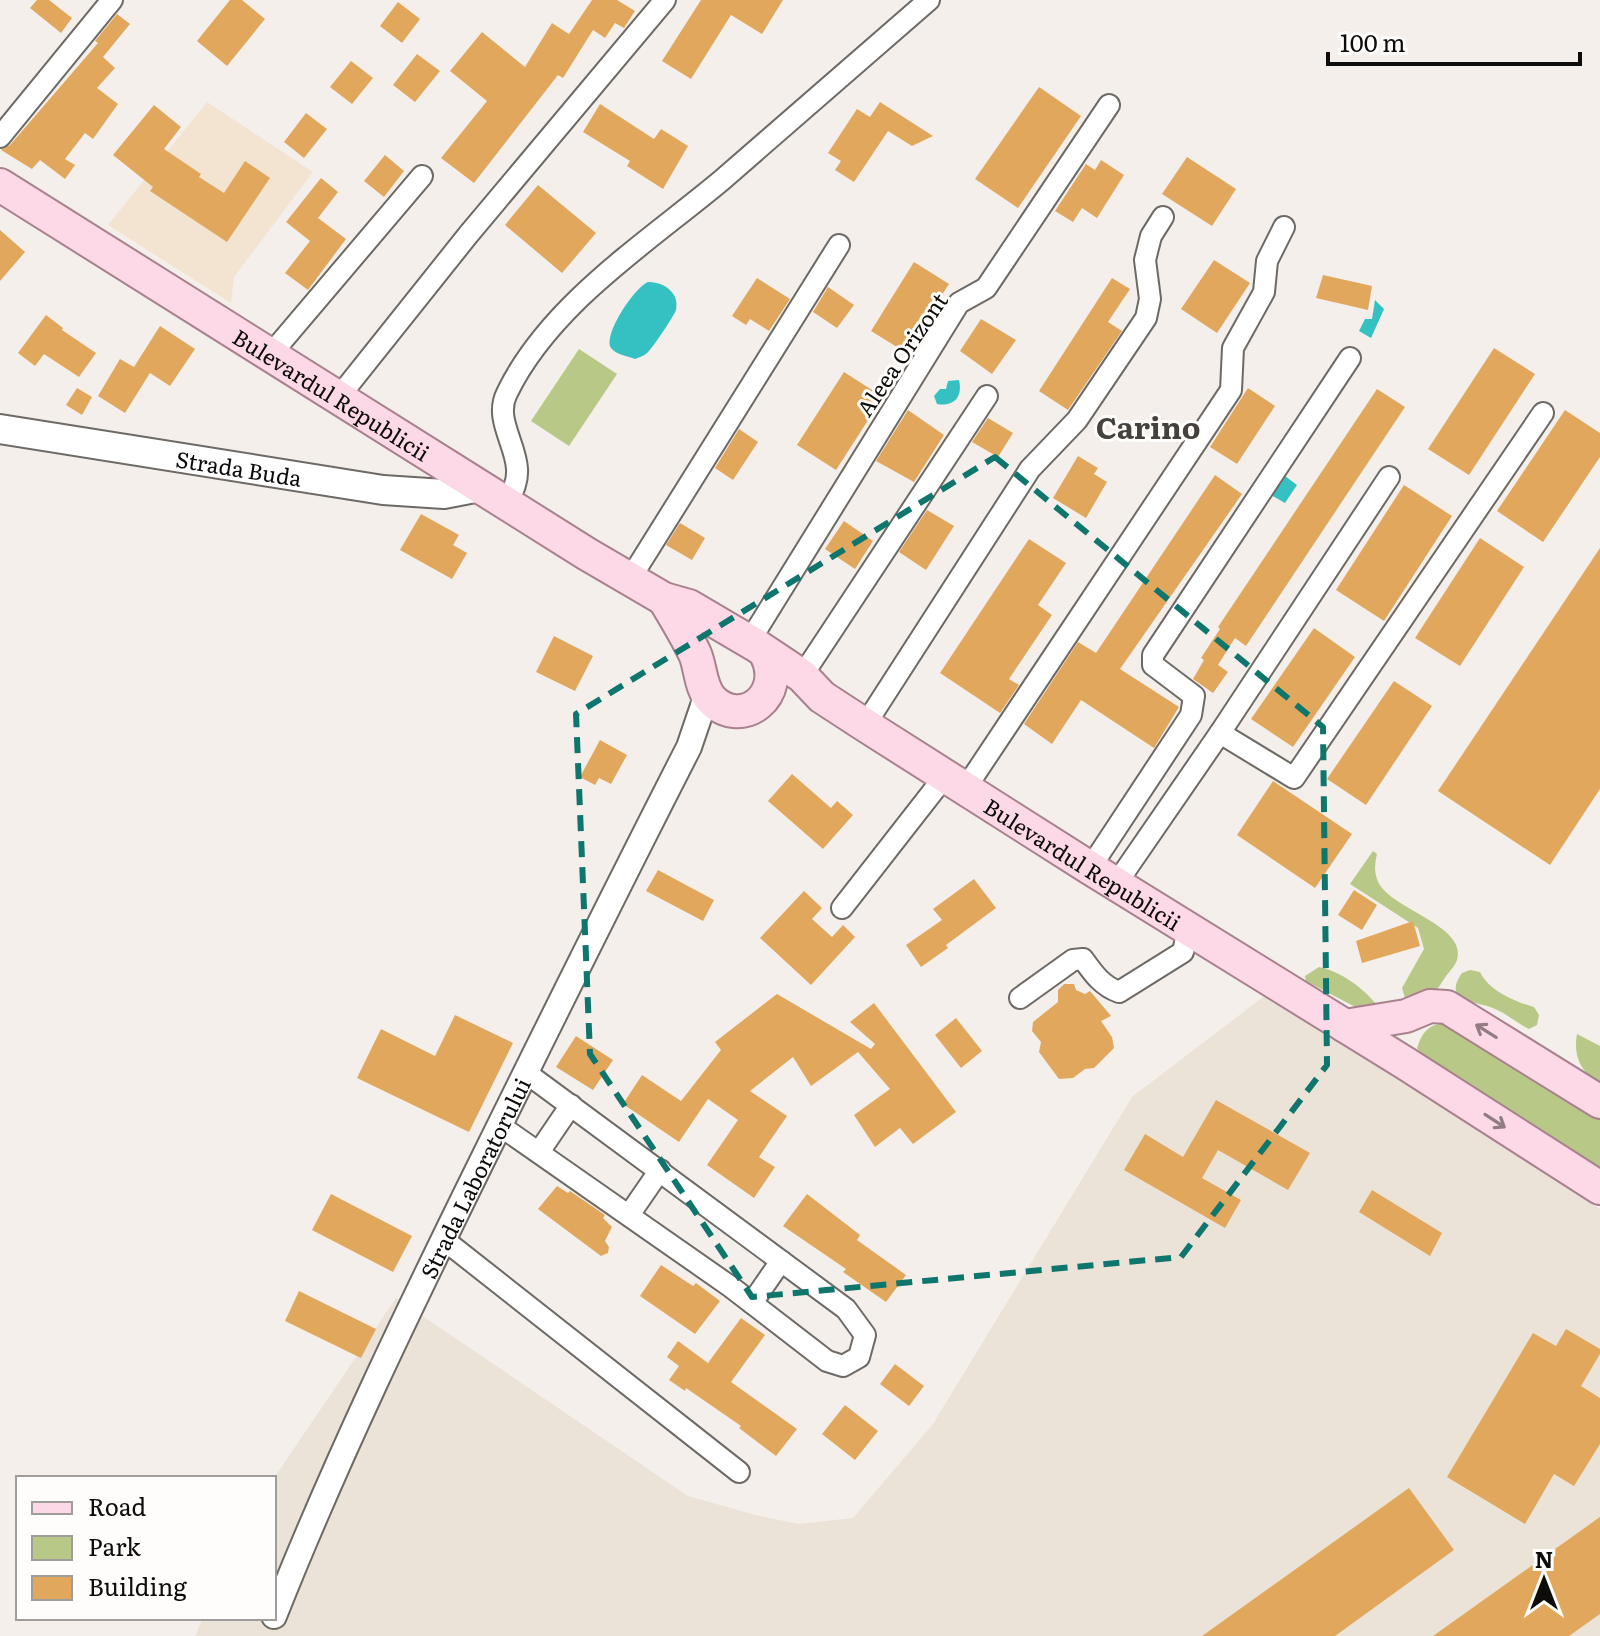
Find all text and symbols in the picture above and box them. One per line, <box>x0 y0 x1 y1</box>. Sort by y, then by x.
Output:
scale bar <box>1328 16 1580 66</box>
text: 100 m <box>1340 24 1406 59</box>
street label: Aleea Orizont <box>847 285 955 423</box>
street label: Bulevardul Republicii <box>227 319 437 468</box>
district label: Carino <box>1096 404 1200 448</box>
street label: Strada Buda <box>174 441 304 493</box>
street label: Bulevardul Republicii <box>978 789 1188 937</box>
one-way arrow <box>1476 1023 1498 1040</box>
street label: Strada Laboratorului <box>411 1071 537 1284</box>
one-way arrow <box>1484 1113 1506 1130</box>
legend <box>16 1476 276 1620</box>
text: Road <box>88 1488 147 1523</box>
text: Park <box>88 1528 141 1563</box>
north arrow <box>1504 1540 1584 1620</box>
text: N <box>1535 1542 1553 1575</box>
text: Building <box>88 1568 187 1603</box>

